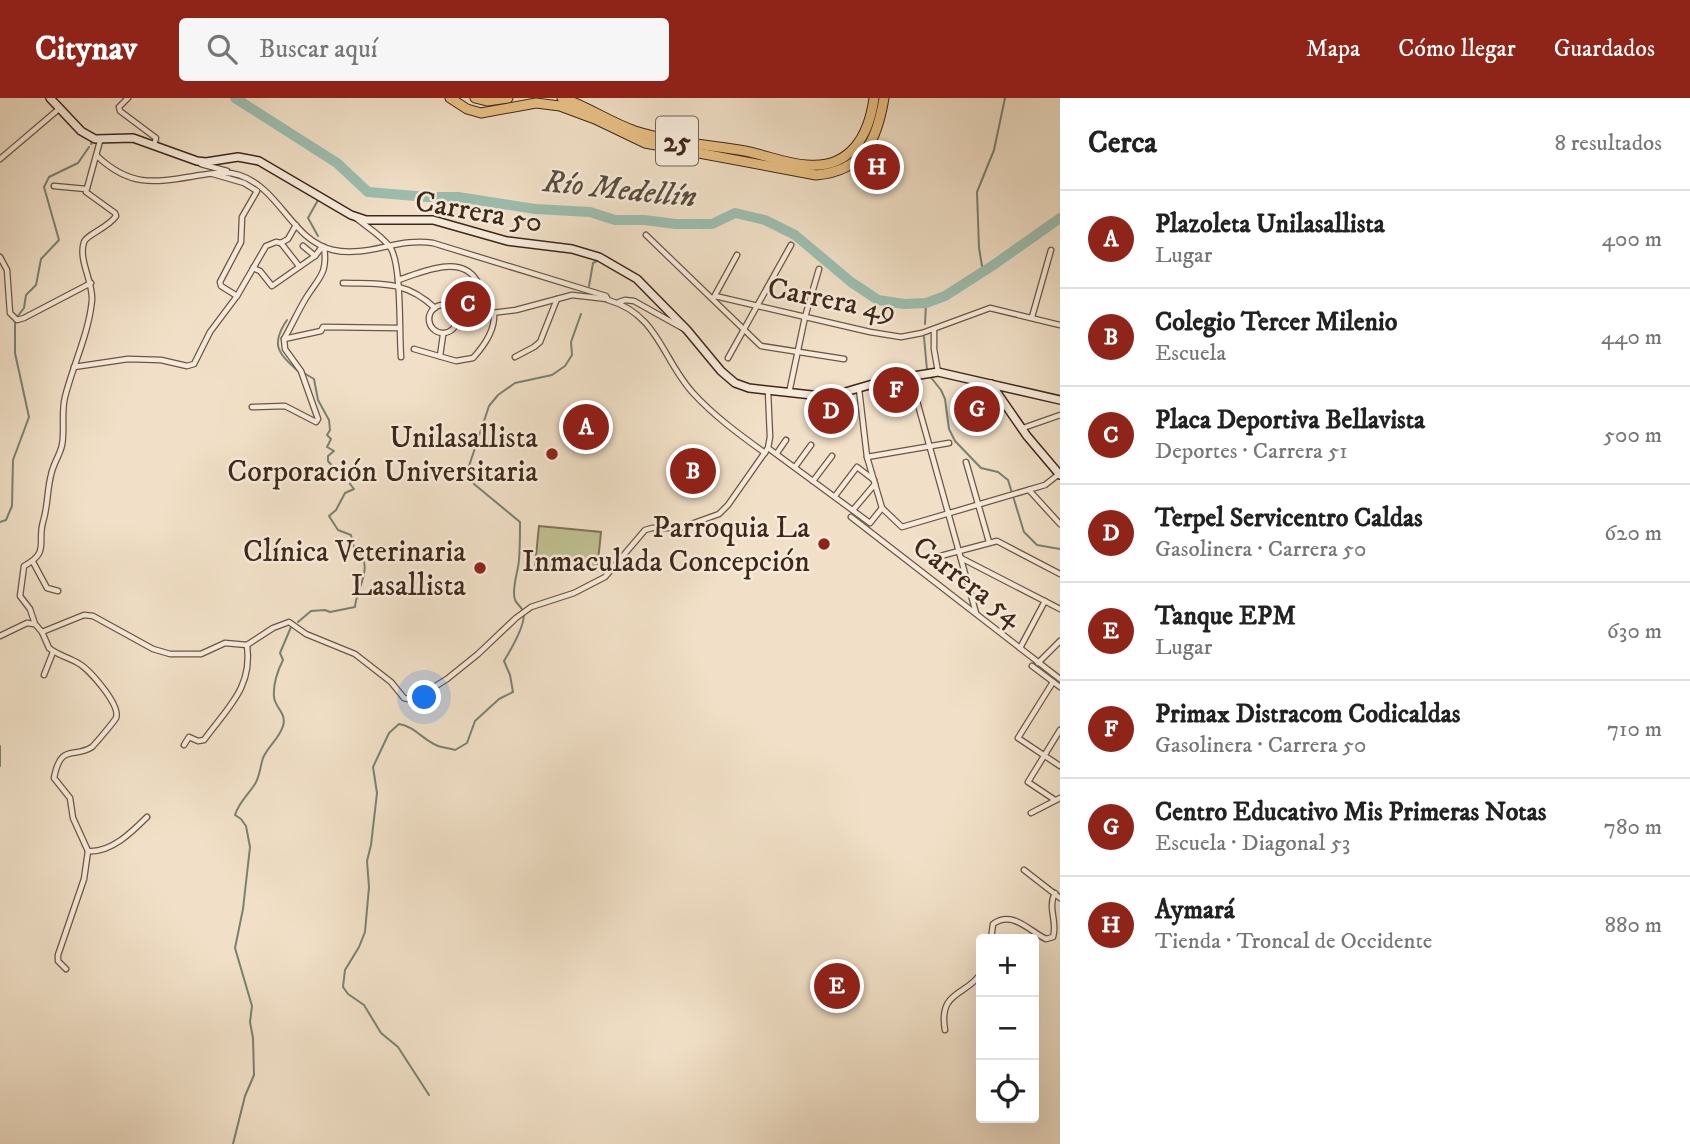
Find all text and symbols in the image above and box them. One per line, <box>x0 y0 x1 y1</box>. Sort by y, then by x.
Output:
search box <box>179 18 669 81</box>
text: Citynav <box>35 29 137 70</box>
icon: search <box>203 30 241 68</box>
text: Buscar aquí <box>259 33 377 66</box>
text: Mapa <box>1306 34 1360 64</box>
text: Cómo llegar <box>1398 34 1516 64</box>
text: Guardados <box>1554 34 1655 64</box>
road number: 25 <box>656 117 698 166</box>
text: Cerca <box>1088 125 1157 162</box>
text: 8 resultados <box>1554 129 1662 158</box>
pin: H <box>854 141 900 193</box>
water label: Río Medellín <box>540 162 698 218</box>
street label: Carrera 50 <box>412 183 545 242</box>
text: Plazoleta Unilasallista <box>1155 208 1385 241</box>
text: A <box>1104 225 1118 254</box>
text: 400 m <box>1602 225 1662 254</box>
text: Lugar <box>1155 241 1212 270</box>
street label: Carrera 49 <box>764 270 899 331</box>
pin: C <box>445 278 491 330</box>
text: Colegio Tercer Milenio <box>1155 306 1397 339</box>
text: B <box>1104 323 1118 352</box>
text: 440 m <box>1601 323 1662 352</box>
text: Escuela <box>1155 339 1226 368</box>
pin: F <box>873 364 919 416</box>
pin: G <box>954 383 1000 435</box>
pin: D <box>808 385 854 437</box>
pin: A <box>563 401 609 453</box>
text: Placa Deportiva Bellavista <box>1155 404 1425 437</box>
place label: Unilasallista Corporación Universitaria <box>227 420 538 491</box>
text: C <box>1103 421 1119 450</box>
text: 500 m <box>1604 421 1662 450</box>
text: Deportes · Carrera 51 <box>1155 437 1348 466</box>
pin: B <box>670 445 716 497</box>
marker: Unilasallista Corporación Universitaria <box>544 446 560 462</box>
text: Terpel Servicentro Caldas <box>1155 502 1423 535</box>
place label: Parroquia La Inmaculada Concepción <box>522 510 810 581</box>
text: D <box>1102 519 1120 548</box>
text: 620 m <box>1604 519 1662 548</box>
street label: Carrera 54 <box>905 529 1030 636</box>
place label: Clínica Veterinaria Lasallista <box>243 534 466 605</box>
text: Gasolinera · Carrera 50 <box>1155 535 1366 564</box>
marker: Parroquia La Inmaculada Concepción <box>816 536 832 552</box>
marker: Clínica Veterinaria Lasallista <box>472 560 488 576</box>
text: Tanque EPM <box>1155 600 1296 633</box>
text: E <box>1103 617 1119 646</box>
text: 630 m <box>1607 617 1662 646</box>
text: Lugar <box>1155 633 1212 662</box>
your location <box>407 680 441 714</box>
text: Primax Distracom Codicaldas <box>1155 698 1461 731</box>
text: F <box>1104 715 1118 744</box>
text: 710 m <box>1607 715 1662 744</box>
text: Gasolinera · Carrera 50 <box>1155 731 1366 760</box>
text: Centro Educativo Mis Primeras Notas <box>1155 796 1546 829</box>
text: G <box>1103 813 1119 842</box>
text: 780 m <box>1604 813 1662 842</box>
text: Escuela · Diagonal 53 <box>1155 829 1350 858</box>
text: Aymará <box>1155 894 1235 927</box>
text: H <box>1101 911 1121 940</box>
text: 880 m <box>1604 911 1662 940</box>
text: Tienda · Troncal de Occidente <box>1155 927 1432 956</box>
map controls <box>976 934 1039 1123</box>
button: + <box>976 934 1039 997</box>
pin: E <box>814 960 860 1012</box>
button: − <box>976 997 1039 1060</box>
button: locate <box>976 1060 1039 1123</box>

